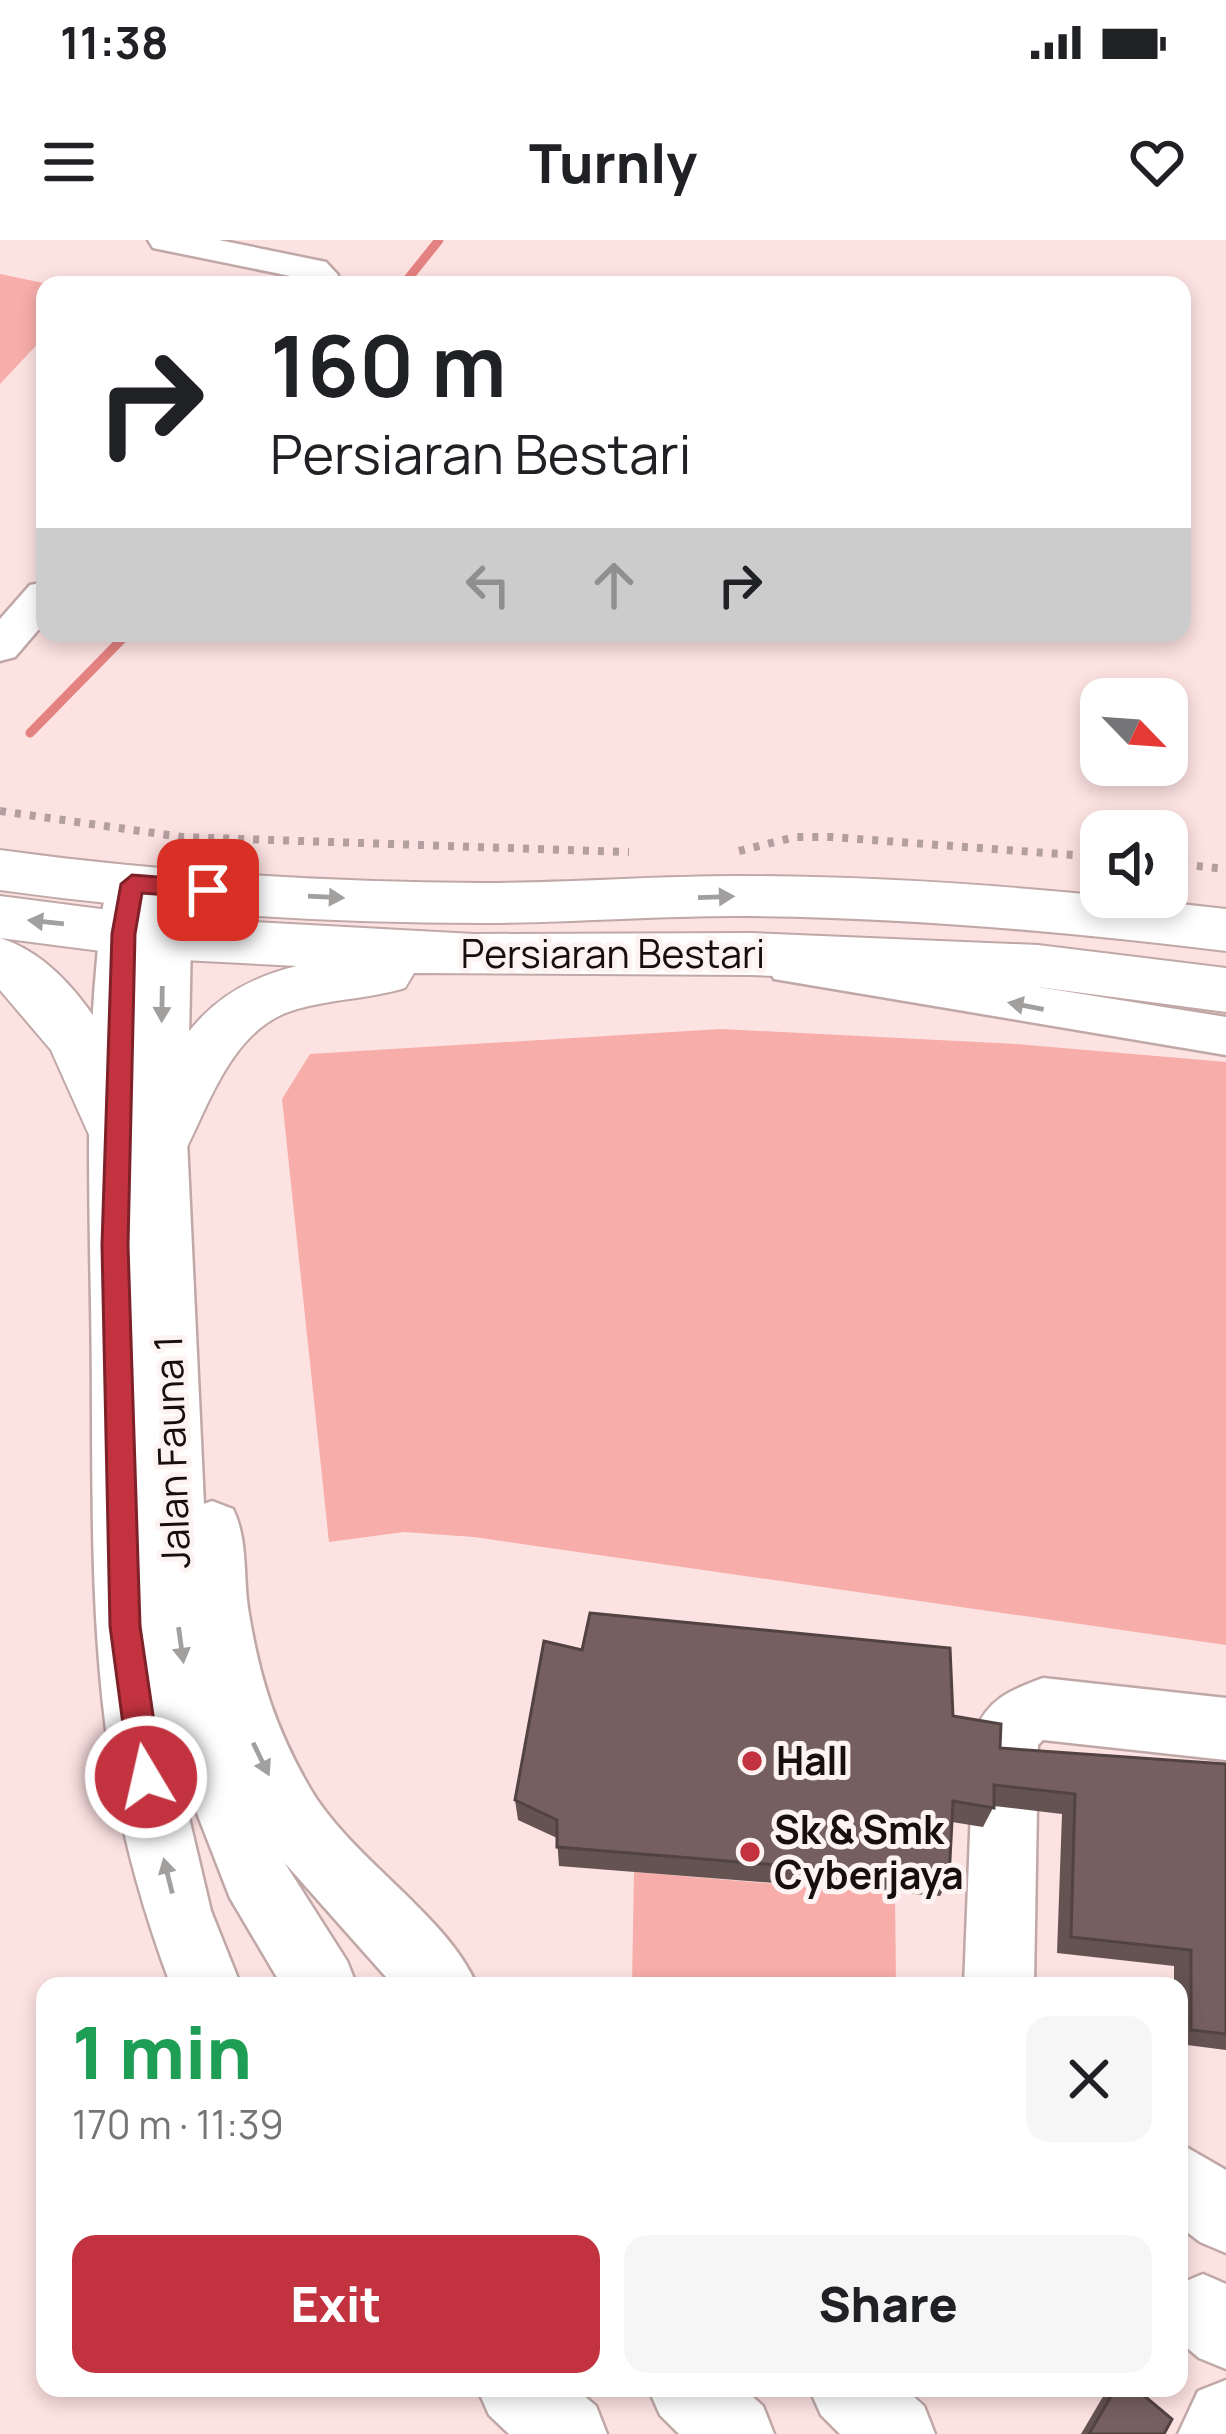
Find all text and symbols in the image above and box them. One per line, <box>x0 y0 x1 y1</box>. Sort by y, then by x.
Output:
text: 11:38 <box>60 11 169 73</box>
text: Turnly <box>529 125 697 199</box>
icon: menu <box>36 129 102 195</box>
icon: heart <box>1124 129 1190 195</box>
text: 160 m <box>270 307 507 422</box>
icon: right <box>72 324 228 480</box>
text: Persiaran Bestari <box>270 416 691 490</box>
icon: left <box>455 552 521 618</box>
icon: ahead <box>581 552 647 618</box>
icon: right <box>707 552 773 618</box>
north arrow <box>1080 678 1188 786</box>
map controls <box>1080 678 1188 918</box>
button: sound <box>1080 810 1188 918</box>
pin <box>157 839 259 941</box>
icon: arrive <box>175 857 241 923</box>
one-way arrow <box>698 887 736 906</box>
one-way arrow <box>308 888 346 907</box>
one-way arrow <box>27 912 64 931</box>
street label: Persiaran Bestari <box>461 926 765 980</box>
one-way arrow <box>152 986 172 1024</box>
one-way arrow <box>1006 997 1044 1015</box>
street label: Jalan Fauna 1 <box>140 1335 202 1569</box>
one-way arrow <box>172 1627 191 1665</box>
position arrow <box>83 1714 209 1840</box>
place label: Hall <box>776 1733 848 1787</box>
one-way arrow <box>250 1742 270 1776</box>
marker: Hall <box>739 1748 765 1774</box>
place label: Sk & Smk Cyberjaya <box>774 1802 964 1901</box>
marker: Sk & Smk Cyberjaya <box>737 1839 763 1865</box>
one-way arrow <box>158 1857 177 1894</box>
text: 1 min <box>72 2002 252 2101</box>
button: close <box>1026 2016 1152 2142</box>
text: 170 m · 11:39 <box>72 2097 284 2151</box>
button: Exit <box>72 2235 600 2373</box>
button: Share <box>624 2235 1152 2373</box>

